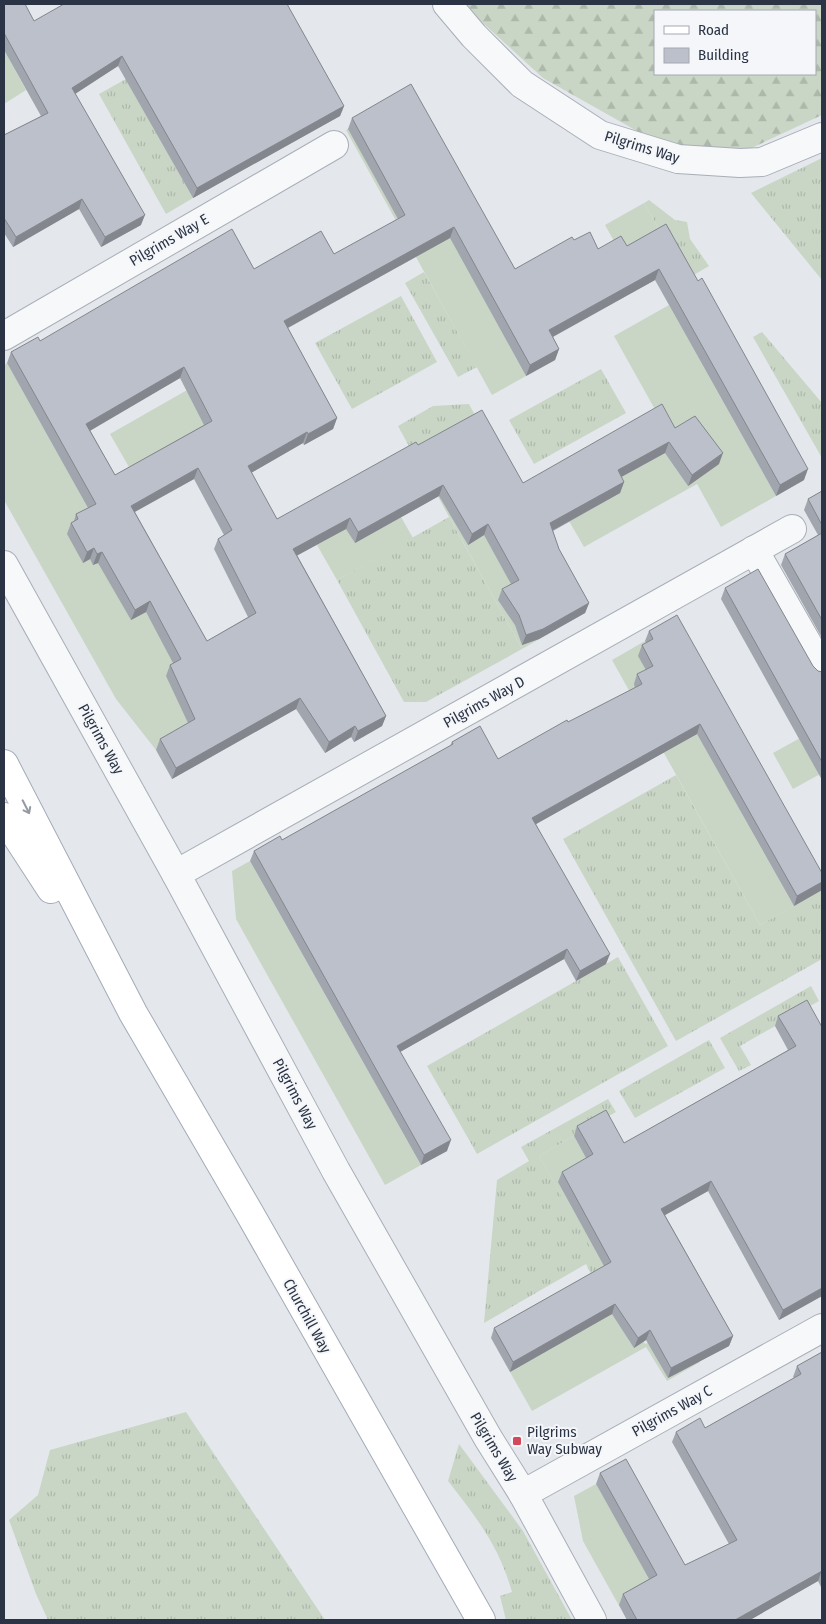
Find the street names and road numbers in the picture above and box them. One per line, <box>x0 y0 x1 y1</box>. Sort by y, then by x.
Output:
street label: Pilgrims Way <box>602 127 682 167</box>
street label: Pilgrims Way E <box>126 210 212 270</box>
street label: Pilgrims Way D <box>440 672 528 732</box>
street label: Pilgrims Way <box>74 701 128 778</box>
street label: Pilgrims Way <box>269 1055 321 1133</box>
street label: Churchill Way <box>279 1276 335 1357</box>
street label: Pilgrims Way C <box>629 1381 716 1440</box>
street label: Pilgrims Way <box>466 1409 522 1485</box>

